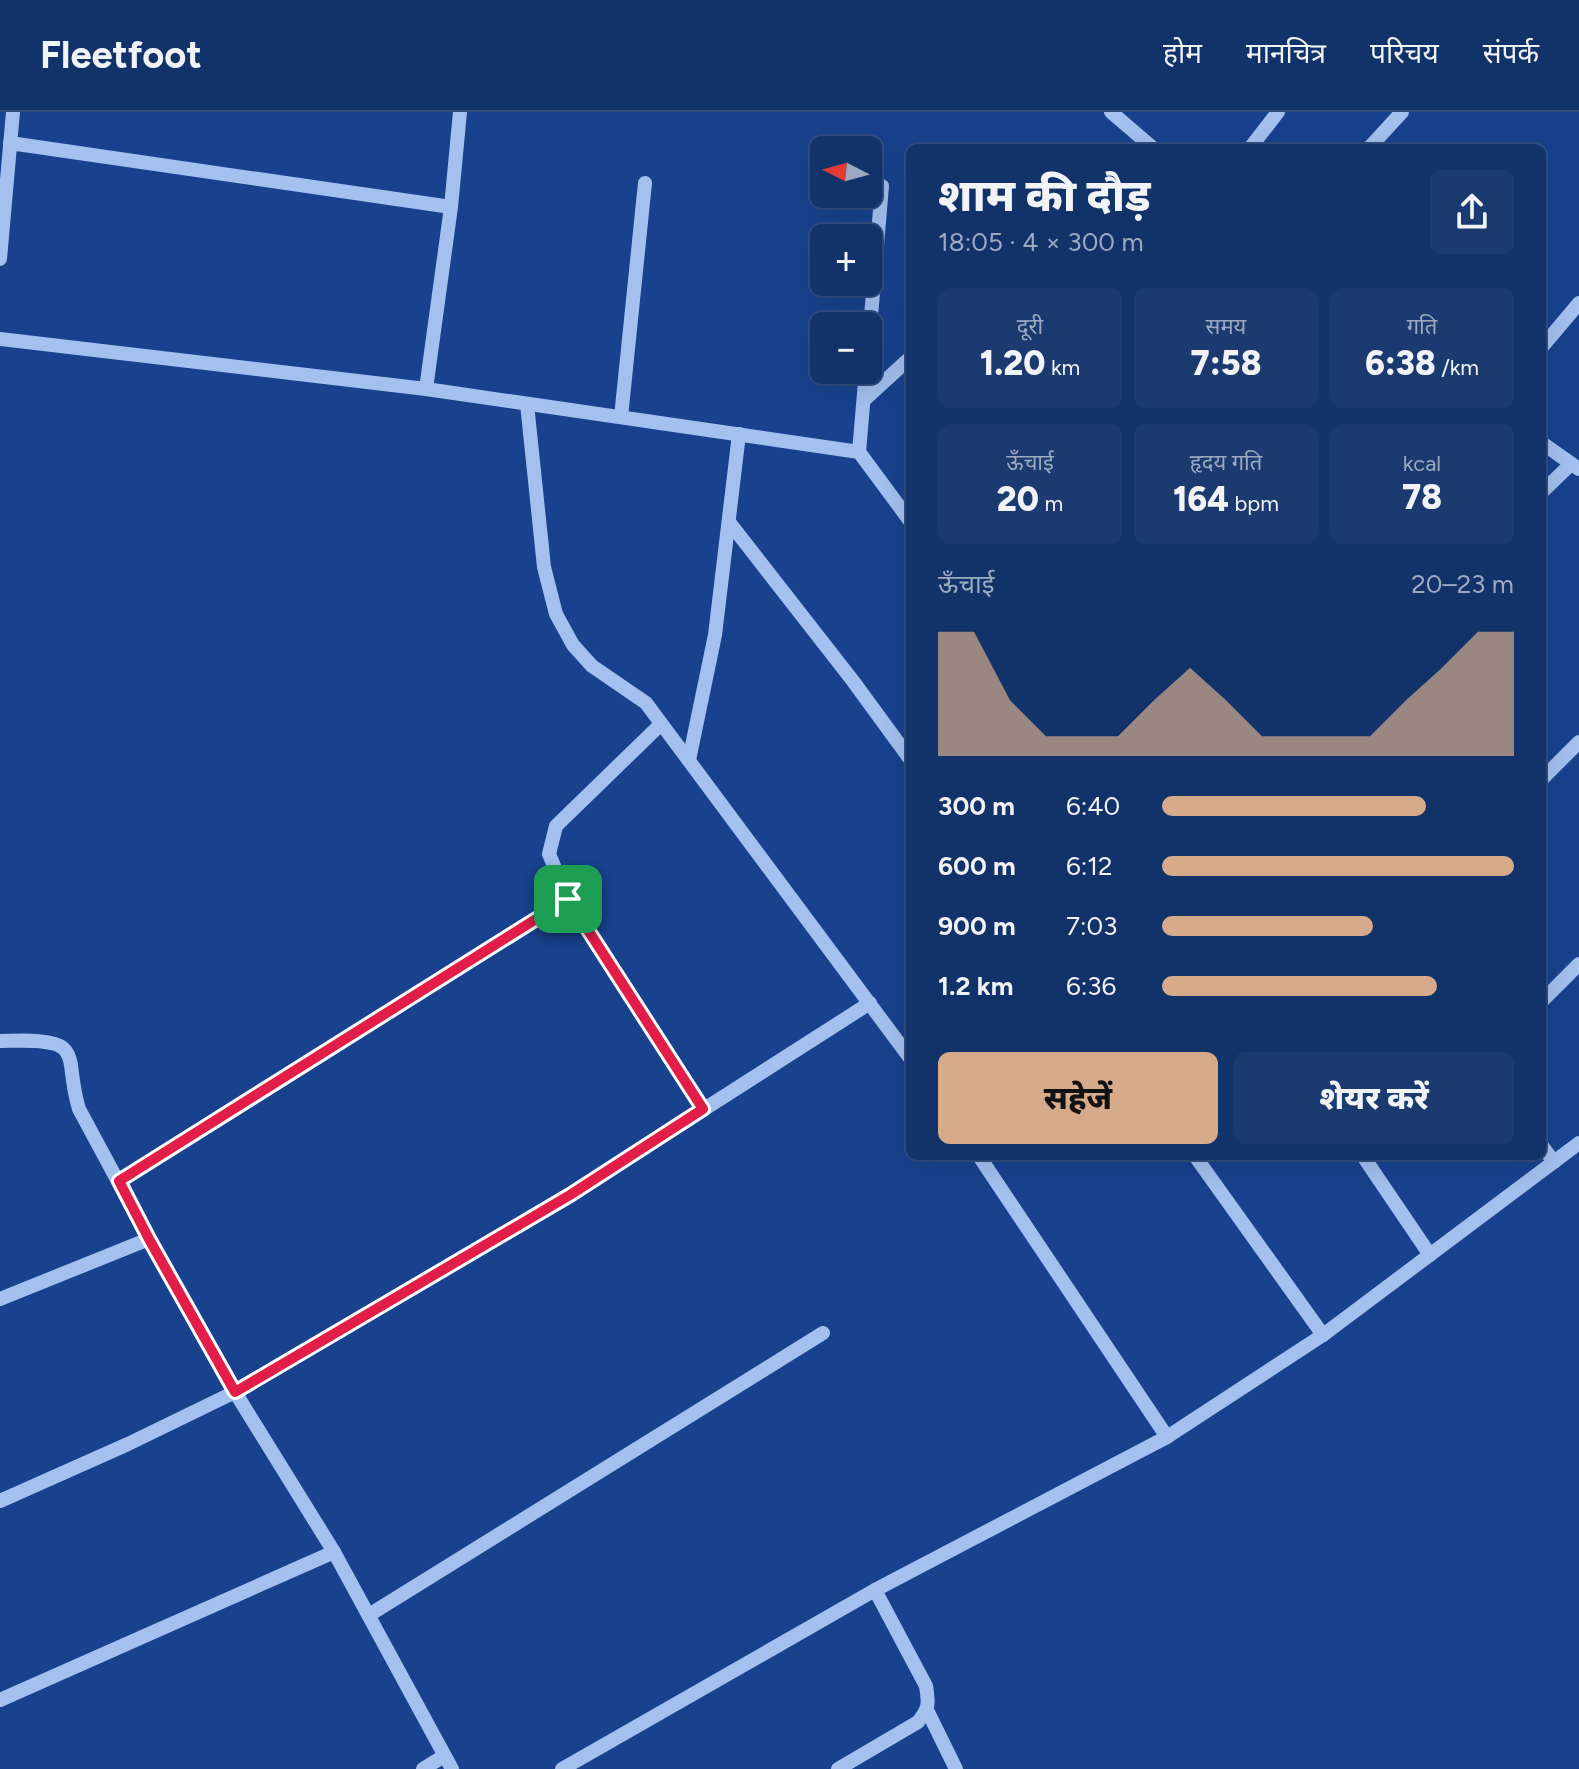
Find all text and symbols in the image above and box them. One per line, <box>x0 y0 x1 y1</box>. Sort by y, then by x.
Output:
text: Fleetfoot <box>40 32 202 78</box>
text: होम <box>1163 36 1202 70</box>
text: मानचित्र <box>1246 36 1326 70</box>
text: परिचय <box>1370 36 1439 70</box>
text: संपर्क <box>1483 36 1539 70</box>
north arrow <box>810 136 882 208</box>
map controls <box>810 136 882 384</box>
text: शाम की दौड़ <box>938 169 1151 222</box>
button: share <box>1430 170 1514 254</box>
button: + <box>810 224 882 296</box>
text: 18:05 · 4 × 300 m <box>938 226 1144 258</box>
button: − <box>810 312 882 384</box>
text: दूरी <box>1017 313 1043 340</box>
text: समय <box>1206 313 1246 340</box>
text: गति <box>1407 313 1437 340</box>
text: 1.20 <box>980 343 1045 384</box>
text: 7:58 <box>1191 343 1261 384</box>
text: 6:38 <box>1365 343 1436 384</box>
text: km <box>1045 354 1080 381</box>
text: /km <box>1436 354 1479 381</box>
text: ऊँचाई <box>1006 449 1054 476</box>
text: हृदय गति <box>1190 449 1262 476</box>
text: kcal <box>1403 450 1441 477</box>
text: 78 <box>1402 477 1442 518</box>
text: 20 <box>997 479 1039 520</box>
text: 164 <box>1173 479 1229 520</box>
text: m <box>1039 490 1063 517</box>
text: bpm <box>1229 490 1279 517</box>
text: ऊँचाई <box>938 568 994 600</box>
text: 20–23 m <box>1411 568 1514 600</box>
text: 300 m <box>938 790 1015 822</box>
text: 6:40 <box>1066 790 1120 822</box>
text: 600 m <box>938 850 1016 882</box>
text: 6:12 <box>1066 850 1113 882</box>
pin <box>534 865 602 933</box>
icon: arrive <box>546 877 590 921</box>
text: 900 m <box>938 910 1016 942</box>
text: 7:03 <box>1066 910 1117 942</box>
text: 1.2 km <box>938 970 1013 1002</box>
text: 6:36 <box>1066 970 1116 1002</box>
button: सहेजें <box>938 1052 1218 1144</box>
button: शेयर करें <box>1234 1052 1514 1144</box>

